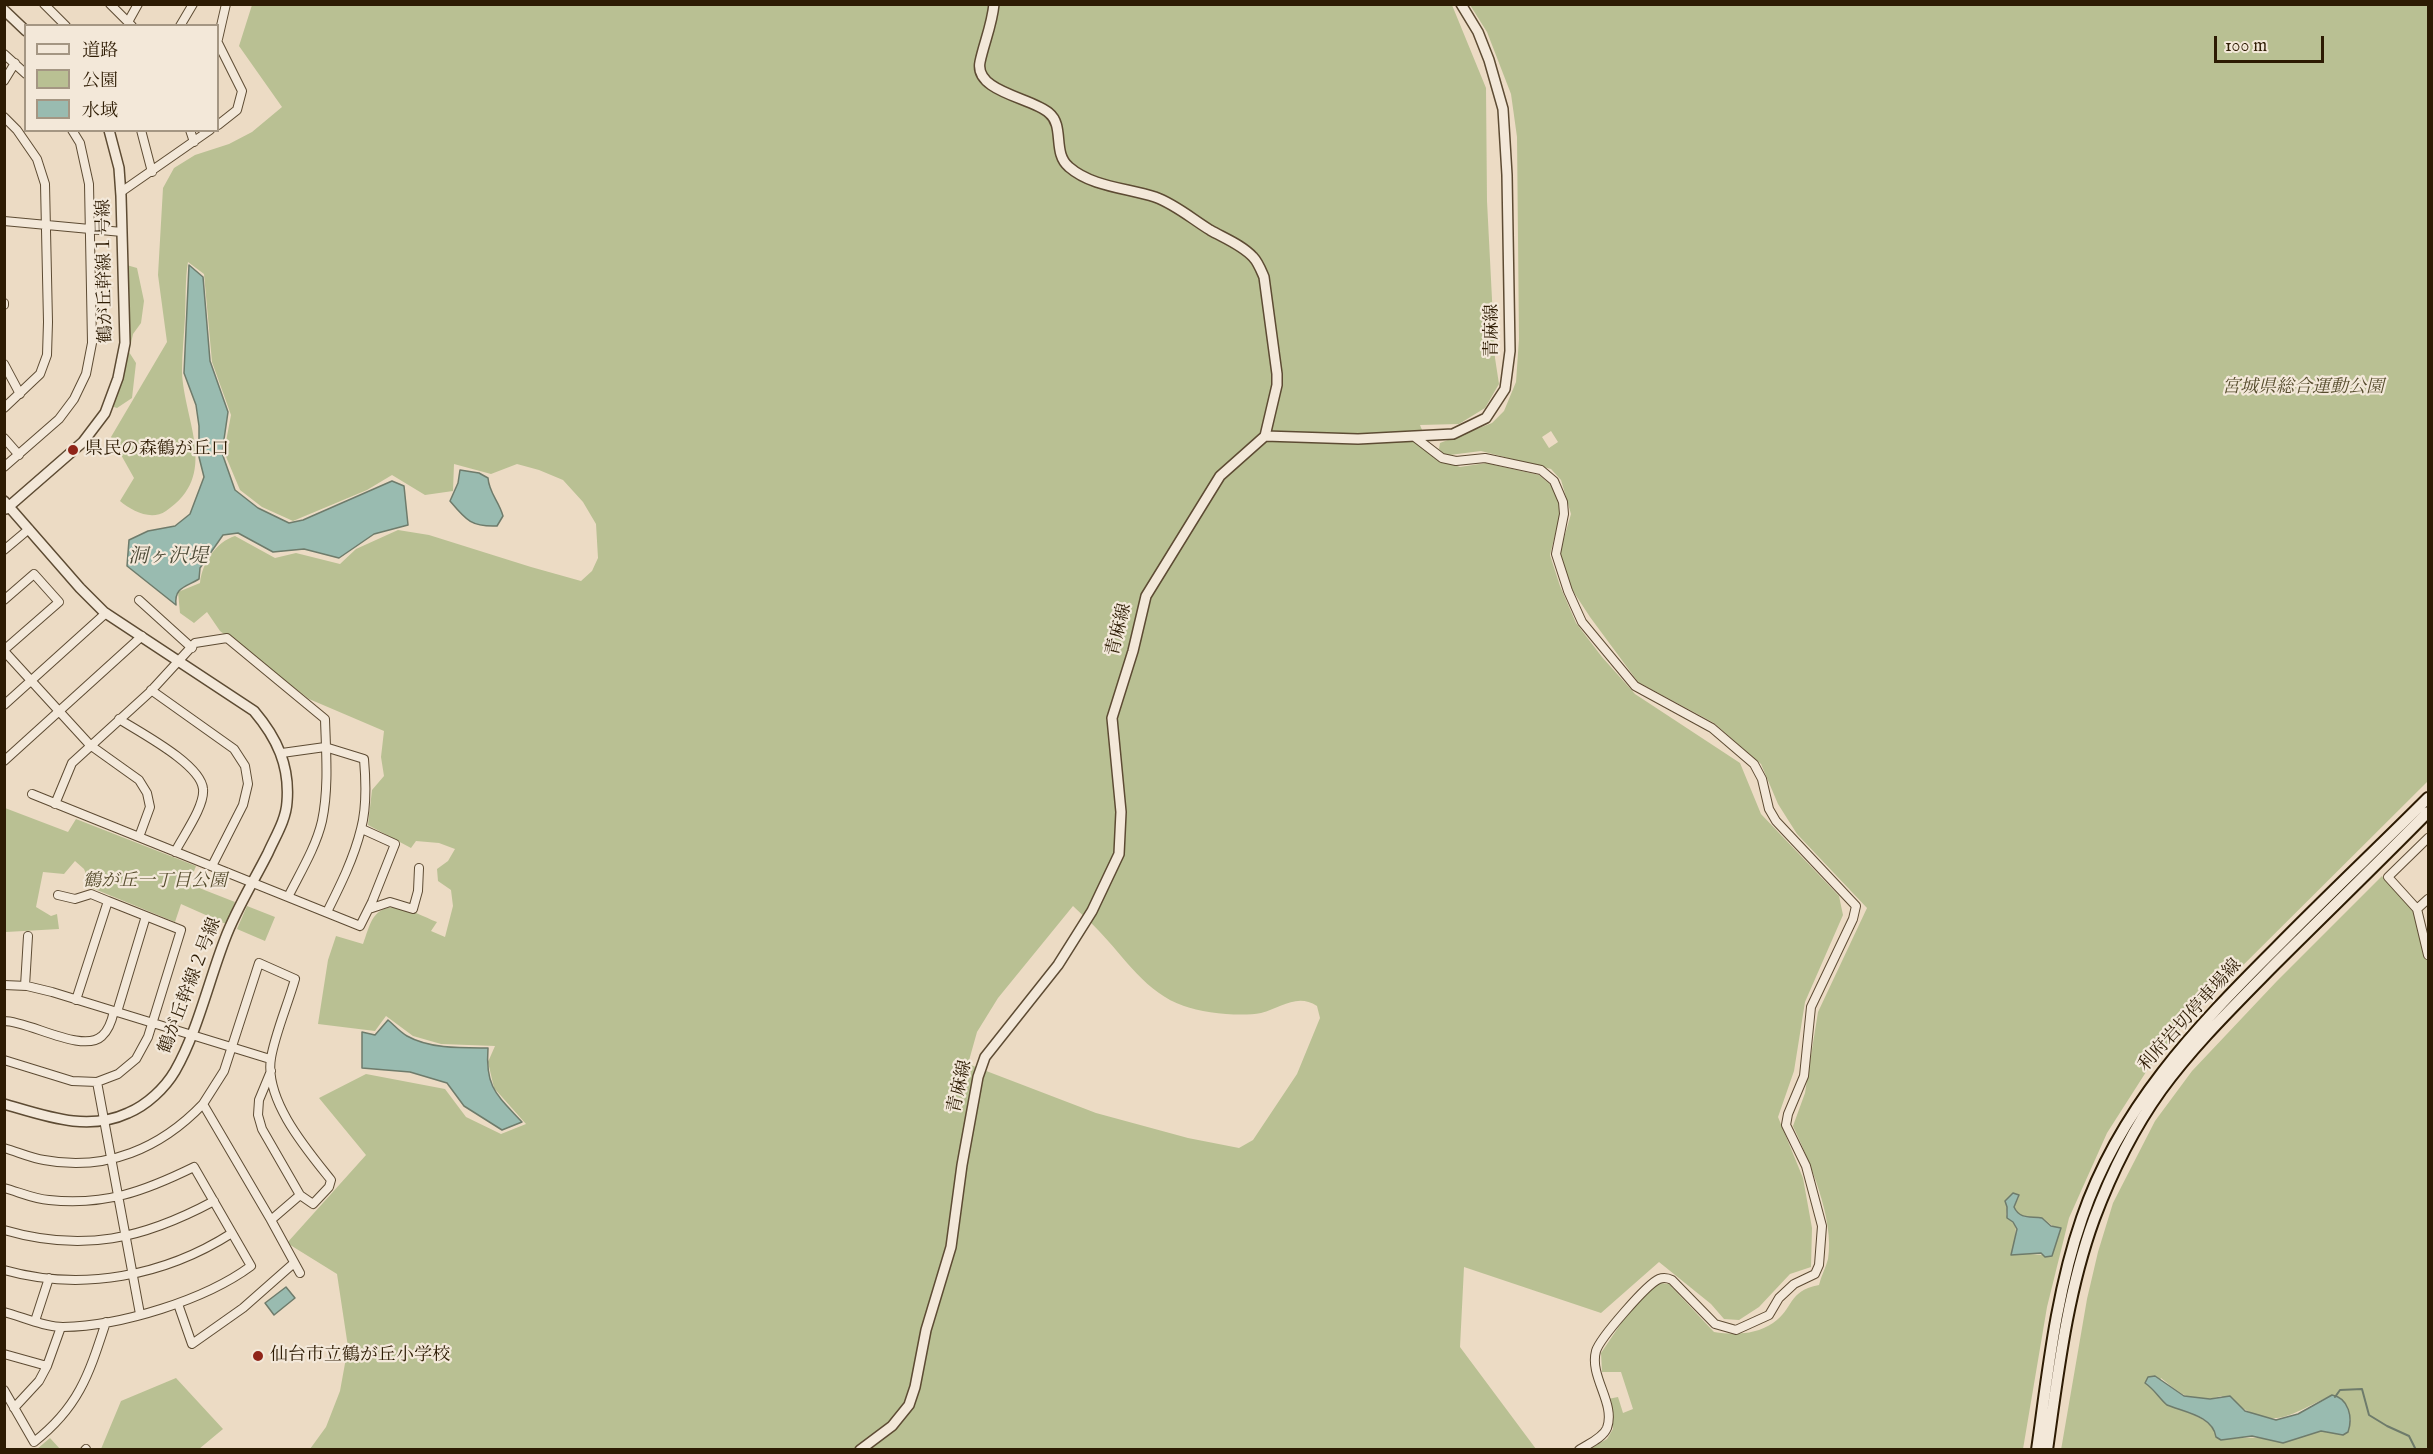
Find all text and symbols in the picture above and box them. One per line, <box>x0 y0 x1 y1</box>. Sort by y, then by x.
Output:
legend <box>24 24 219 132</box>
scale bar <box>2217 24 2326 62</box>
text: 100 m <box>2225 35 2267 58</box>
text: 道路 <box>82 40 118 63</box>
text: 公園 <box>82 70 118 93</box>
text: 水域 <box>82 100 118 123</box>
street label: 鶴が丘幹線１号線 <box>94 199 118 343</box>
street label: 青麻線 <box>1482 304 1504 358</box>
park label: 宮城県総合運動公園 <box>2222 377 2384 399</box>
place label: 県民の森鶴が丘口 <box>85 439 229 461</box>
marker: 県民の森鶴が丘口 <box>66 443 80 457</box>
water label: 洞ヶ沢堤 <box>128 546 208 570</box>
street label: 青麻線 <box>1103 601 1137 659</box>
park label: 鶴が丘一丁目公園 <box>83 871 227 893</box>
street label: 鶴が丘幹線２号線 <box>155 915 227 1057</box>
street label: 利府岩切停車場線 <box>2135 955 2247 1077</box>
street label: 青麻線 <box>944 1058 978 1116</box>
place label: 仙台市立鶴が丘小学校 <box>270 1345 450 1367</box>
marker: 仙台市立鶴が丘小学校 <box>251 1349 265 1363</box>

